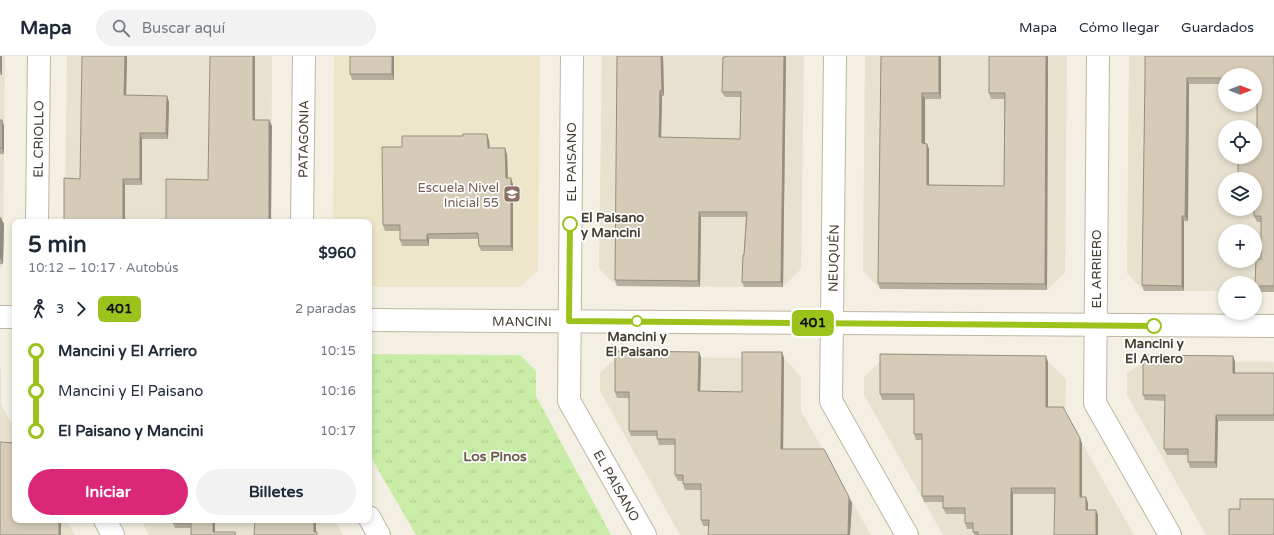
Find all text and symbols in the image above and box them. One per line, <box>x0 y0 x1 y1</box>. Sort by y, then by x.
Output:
search box <box>96 10 376 46</box>
text: Mapa <box>20 17 72 39</box>
icon: search <box>110 17 132 39</box>
text: Buscar aquí <box>142 19 225 37</box>
text: Mapa <box>1019 19 1057 36</box>
text: Cómo llegar <box>1079 19 1159 36</box>
text: Guardados <box>1181 19 1254 36</box>
north arrow <box>1218 68 1262 112</box>
map controls <box>1218 68 1262 320</box>
street label: EL CRIOLLO <box>31 100 47 178</box>
street label: PATAGONIA <box>296 100 312 178</box>
button: locate <box>1218 120 1262 164</box>
street label: EL PAISANO <box>564 122 580 202</box>
button: layers <box>1218 172 1262 216</box>
place label: Escuela Nivel Inicial 55 <box>417 180 499 211</box>
school or university icon: Escuela Nivel Inicial 55 <box>502 184 522 204</box>
place label: El Paisano y Mancini <box>581 210 644 241</box>
marker: El Paisano y Mancini <box>562 216 578 232</box>
street label: NEUQUÉN <box>825 224 843 292</box>
button: + <box>1218 224 1262 268</box>
street label: EL ARRIERO <box>1089 229 1105 309</box>
text: 5 min <box>28 232 87 258</box>
text: $960 <box>318 244 356 262</box>
text: 10:12 – 10:17 · Autobús <box>28 260 178 276</box>
button: − <box>1218 276 1262 320</box>
icon: walk <box>28 298 50 320</box>
icon: forward <box>70 298 92 320</box>
text: 401 <box>106 300 133 317</box>
text: 3 <box>56 301 64 317</box>
text: 2 paradas <box>295 301 356 317</box>
line badge: 401 <box>790 310 836 336</box>
street label: MANCINI <box>492 314 552 330</box>
text: 401 <box>800 314 826 331</box>
marker: Mancini y El Paisano <box>631 315 643 327</box>
marker: Mancini y El Arriero <box>1146 318 1162 334</box>
place label: Mancini y El Paisano <box>605 329 669 360</box>
place label: Mancini y El Arriero <box>1124 336 1184 367</box>
text: Mancini y El Arriero <box>58 342 197 360</box>
text: 10:15 <box>320 343 356 359</box>
text: Mancini y El Paisano <box>58 382 203 400</box>
text: 10:16 <box>320 383 356 399</box>
text: El Paisano y Mancini <box>58 422 203 440</box>
text: 10:17 <box>320 423 356 439</box>
street label: EL PAISANO <box>589 447 643 524</box>
district label: Los Pinos <box>463 448 527 465</box>
button: Iniciar <box>28 469 188 515</box>
button: Billetes <box>196 469 356 515</box>

